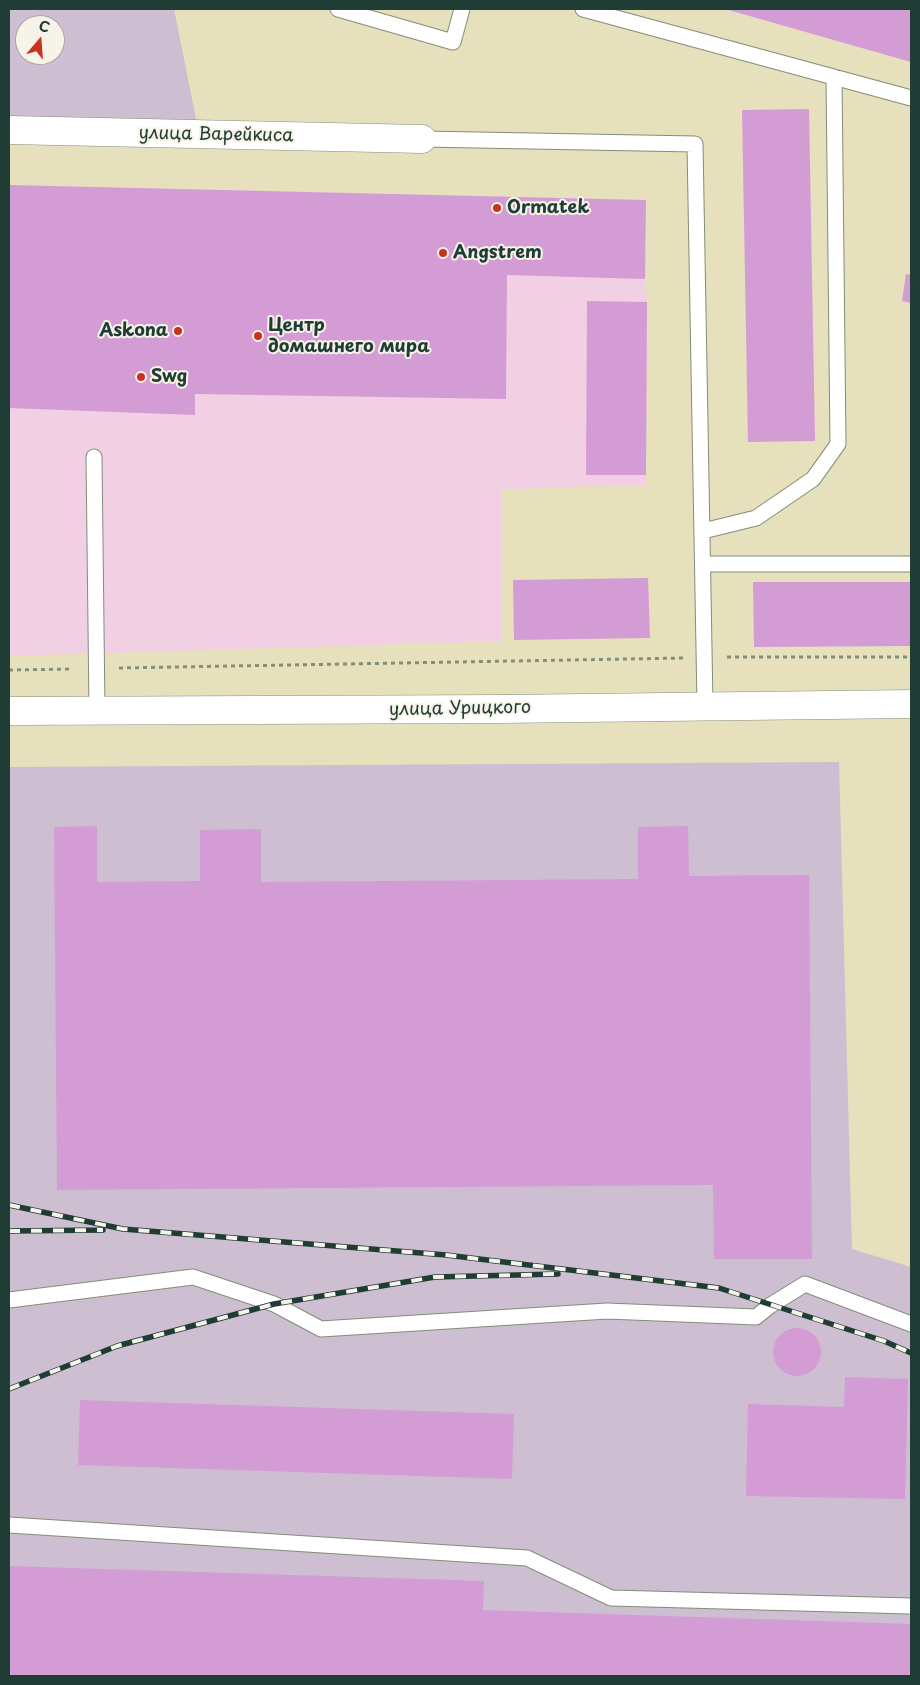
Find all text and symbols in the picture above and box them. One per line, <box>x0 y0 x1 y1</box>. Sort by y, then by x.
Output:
north arrow <box>15 15 65 65</box>
text: С <box>36 15 53 38</box>
street label: улица Варейкиса <box>138 123 294 147</box>
place label: Ormatek <box>507 197 589 219</box>
marker: Ormatek <box>491 202 503 214</box>
place label: Angstrem <box>453 242 542 264</box>
marker: Angstrem <box>437 247 449 259</box>
place label: Центр домашнего мира <box>268 315 430 358</box>
place label: Askona <box>99 320 168 342</box>
marker: Askona <box>172 325 184 337</box>
marker: Центр домашнего мира <box>252 330 264 342</box>
place label: Swg <box>151 366 187 388</box>
marker: Swg <box>135 371 147 383</box>
street label: улица Урицкого <box>389 697 531 721</box>

